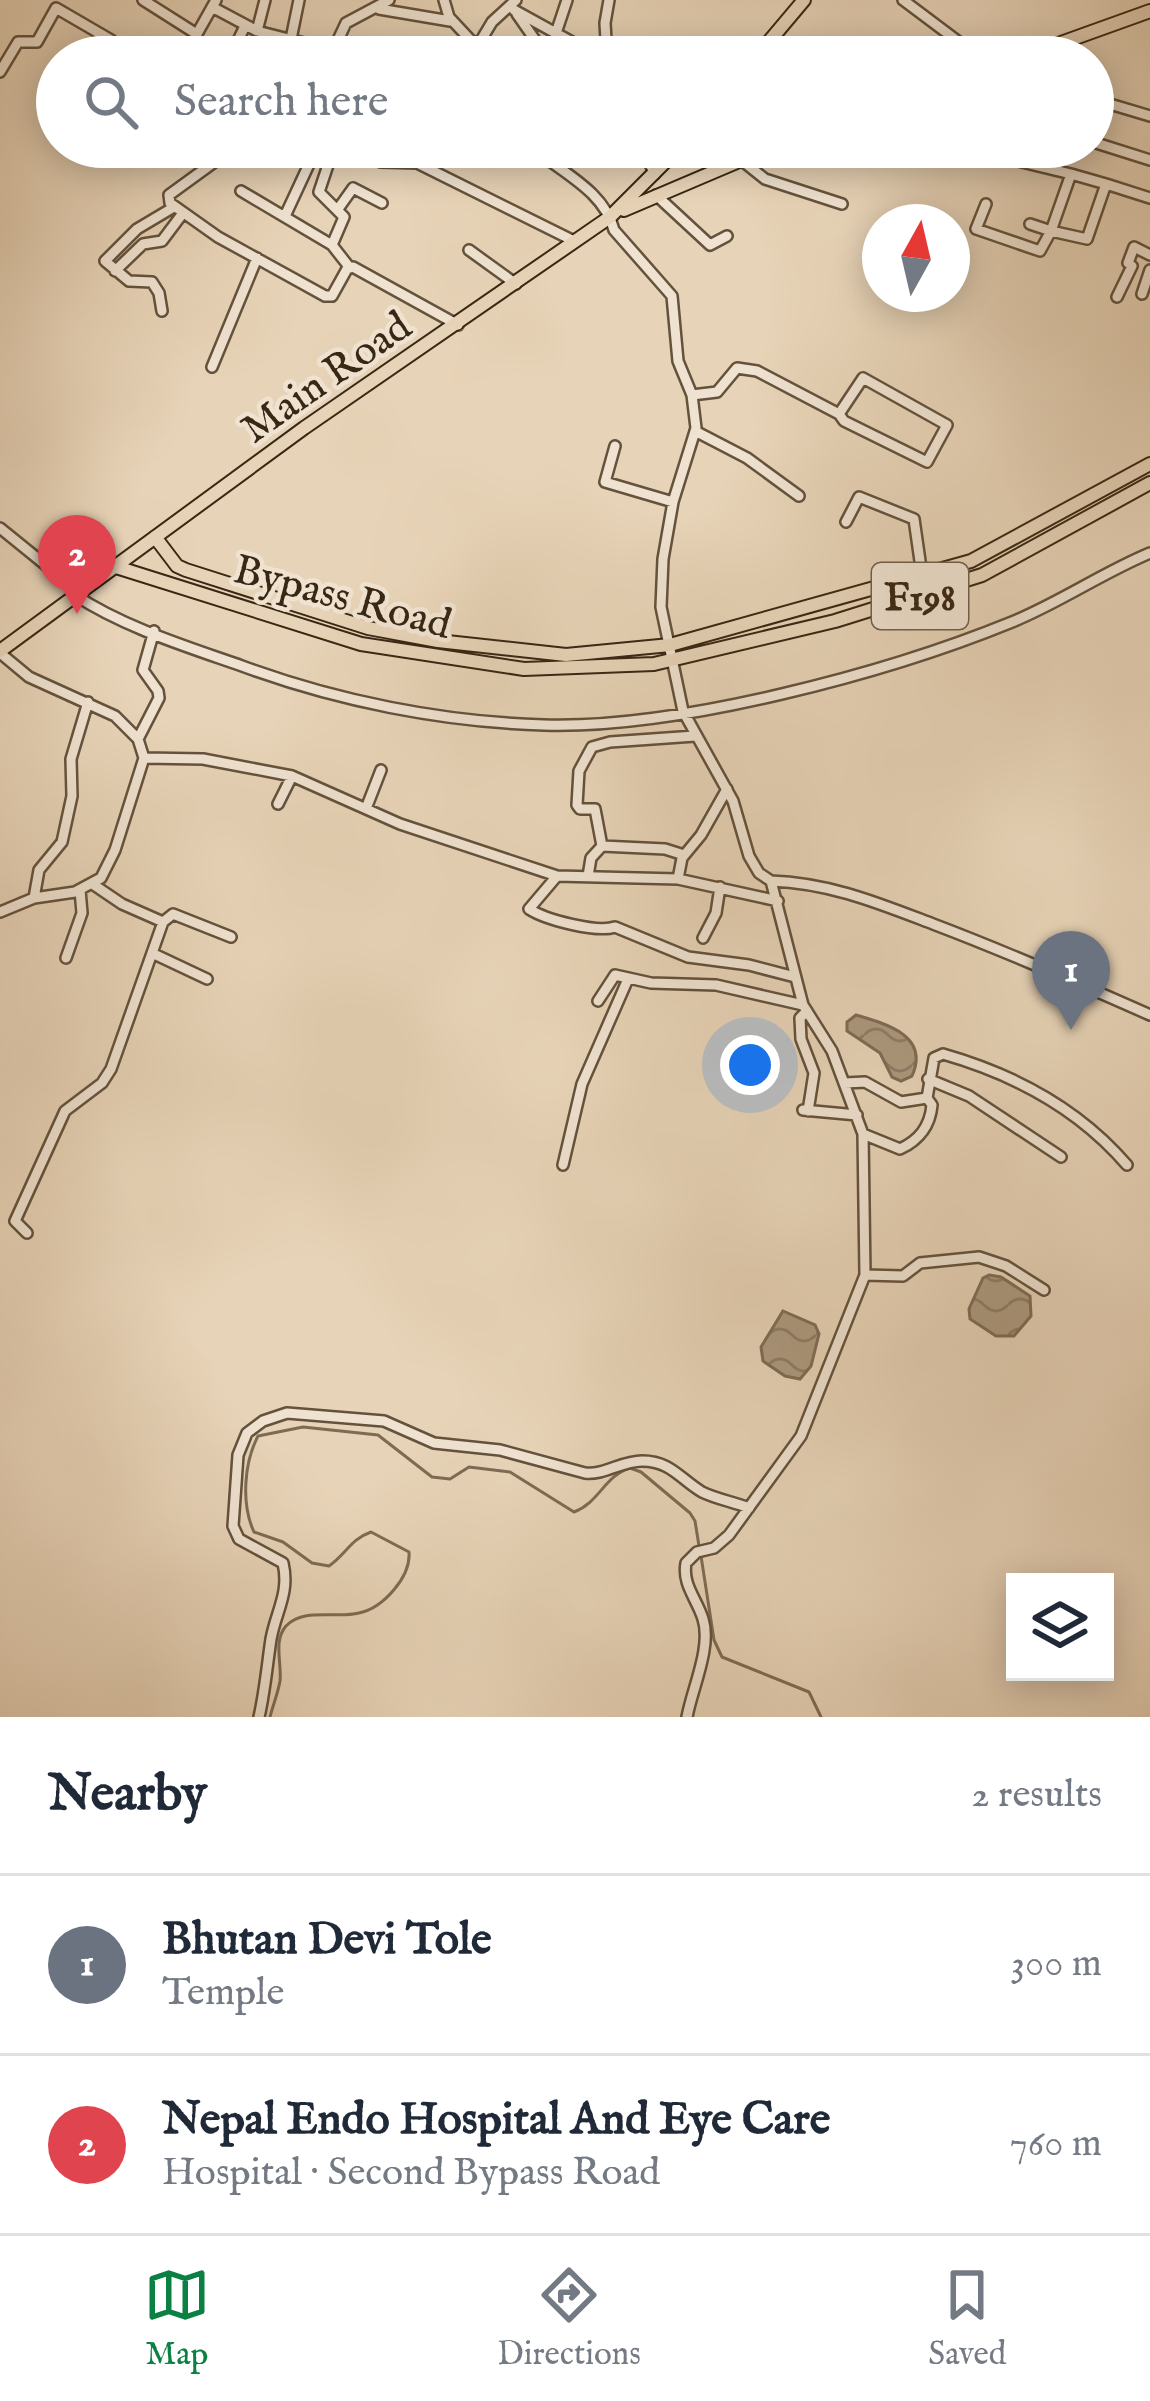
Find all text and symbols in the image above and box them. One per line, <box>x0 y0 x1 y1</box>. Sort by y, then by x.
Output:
search box <box>36 36 1114 168</box>
icon: search <box>78 69 144 135</box>
text: Search here <box>174 74 388 131</box>
north arrow <box>862 204 970 312</box>
street label: Main Road <box>232 301 423 457</box>
pin: 2 <box>38 515 116 614</box>
street label: Bypass Road <box>228 544 457 653</box>
road number: F198 <box>872 563 968 629</box>
pin: 1 <box>1032 931 1110 1030</box>
your location <box>720 1035 780 1095</box>
map controls <box>1006 1573 1114 1681</box>
button: layers <box>1006 1573 1114 1681</box>
text: Nearby <box>48 1763 207 1828</box>
text: 2 results <box>971 1771 1102 1820</box>
text: Bhutan Devi Tole <box>162 1912 492 1969</box>
text: 1 <box>80 1940 94 1989</box>
text: 300 m <box>1010 1940 1102 1989</box>
text: Temple <box>162 1969 284 2018</box>
text: Nepal Endo Hospital And Eye Care <box>162 2092 830 2149</box>
text: 2 <box>78 2120 96 2169</box>
text: 760 m <box>1010 2120 1102 2169</box>
text: Hospital · Second Bypass Road <box>162 2149 660 2198</box>
tab: Map <box>144 2262 210 2376</box>
tab: Directions <box>497 2262 641 2376</box>
tab: Saved <box>928 2262 1006 2376</box>

